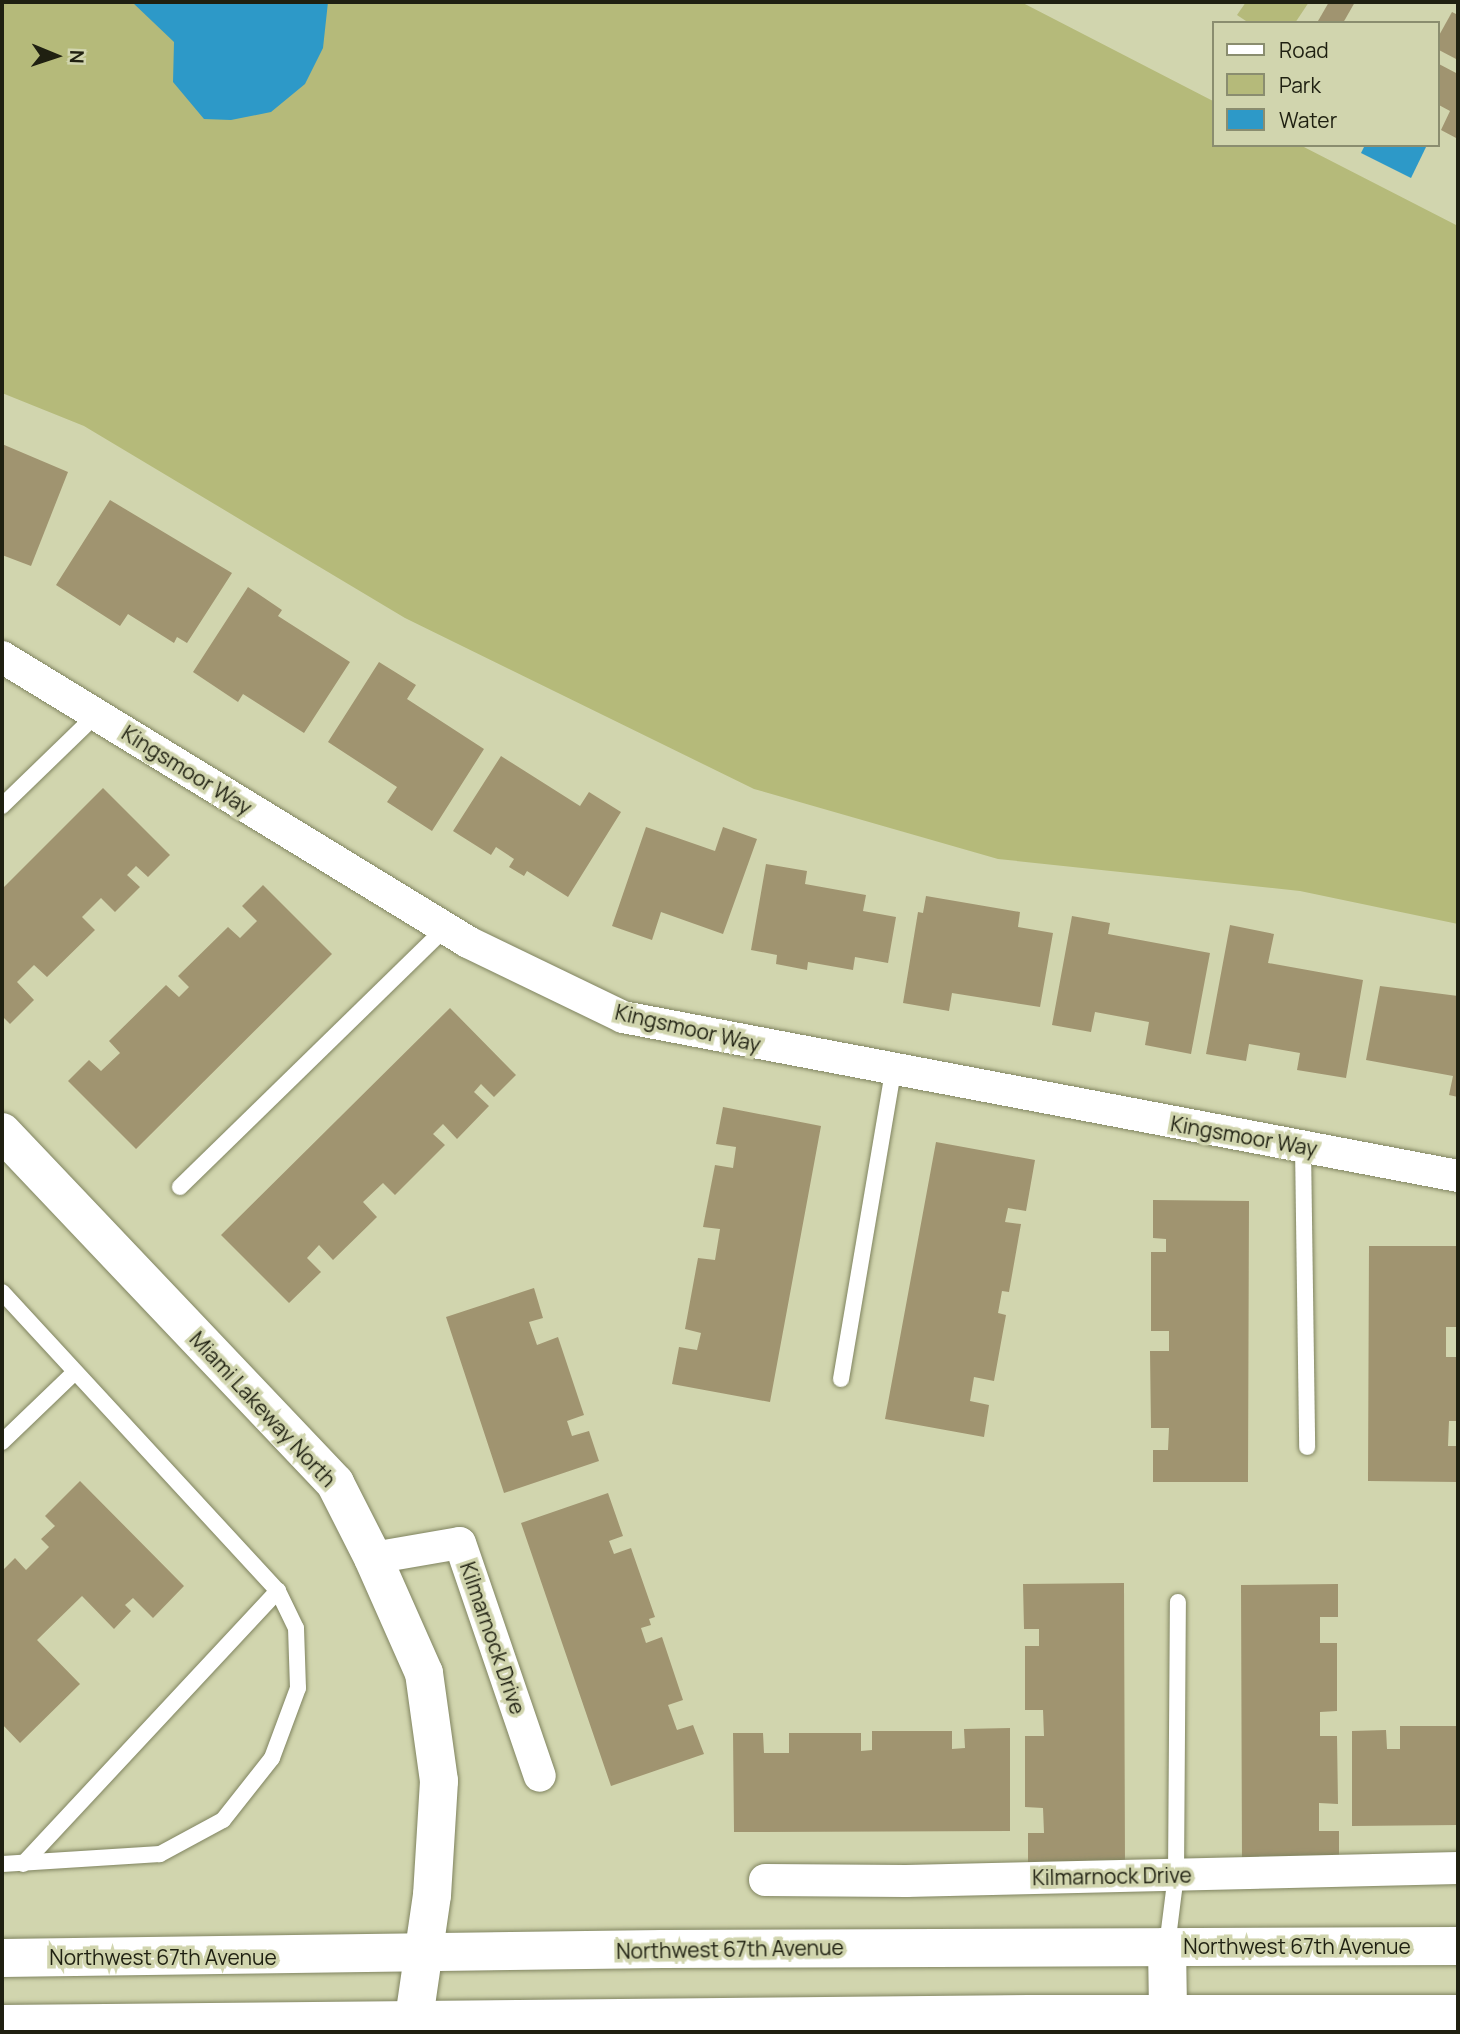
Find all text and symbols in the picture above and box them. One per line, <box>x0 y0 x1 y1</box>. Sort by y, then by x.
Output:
north arrow <box>21 21 91 91</box>
legend <box>1212 21 1439 147</box>
text: Road <box>1279 36 1329 64</box>
text: N <box>64 49 90 64</box>
text: Park <box>1279 71 1321 99</box>
text: Water <box>1279 106 1337 134</box>
street label: Kingsmoor Way <box>117 720 257 820</box>
street label: Kingsmoor Way <box>613 999 763 1057</box>
street label: Kingsmoor Way <box>1169 1111 1319 1161</box>
street label: Miami Lakeway North <box>185 1326 341 1492</box>
street label: Kilmarnock Drive <box>455 1559 531 1717</box>
street label: Kilmarnock Drive <box>1032 1862 1192 1890</box>
street label: Northwest 67th Avenue <box>1183 1933 1411 1959</box>
street label: Northwest 67th Avenue <box>616 1934 844 1964</box>
street label: Northwest 67th Avenue <box>49 1944 277 1970</box>

